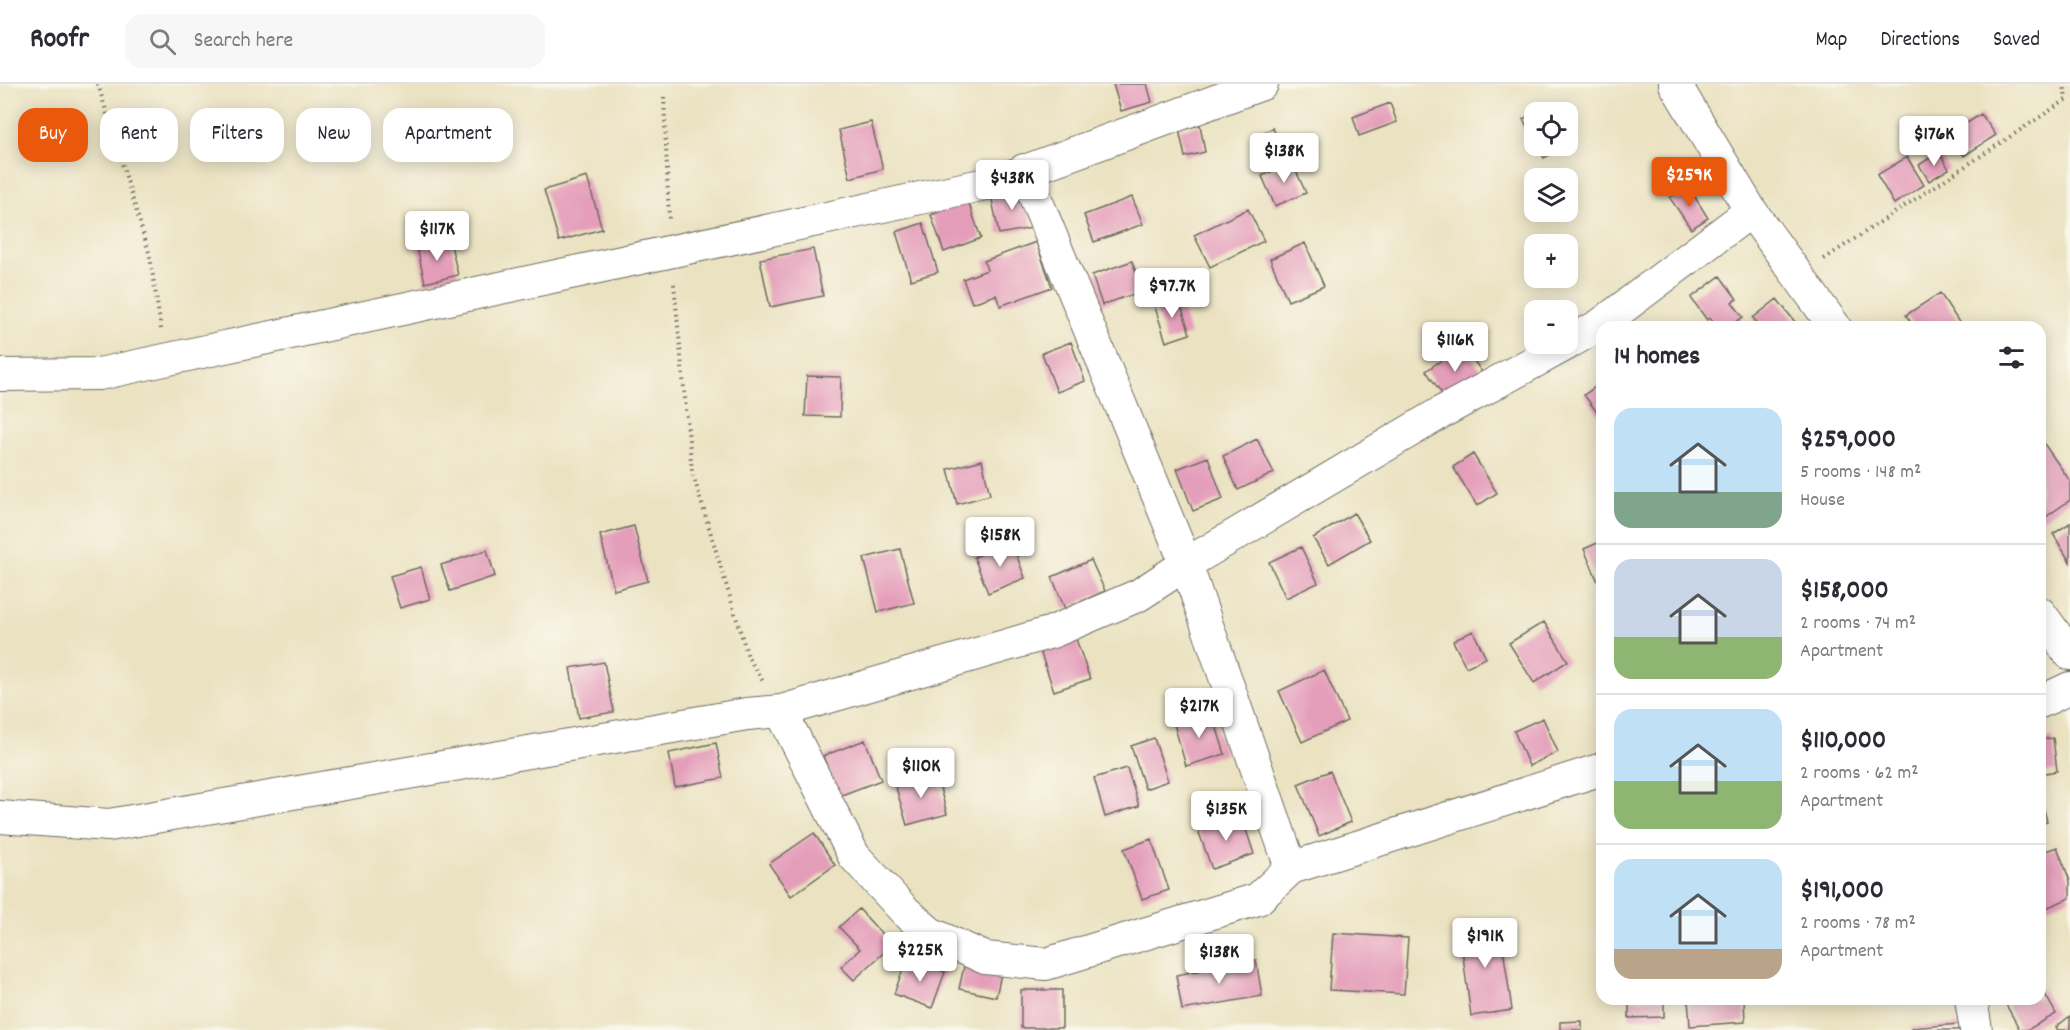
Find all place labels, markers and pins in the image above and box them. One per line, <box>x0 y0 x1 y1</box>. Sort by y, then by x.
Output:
pin: $176K <box>1892 116 1976 167</box>
pin: $138K <box>1242 133 1326 184</box>
pin: $259K <box>1647 157 1731 208</box>
pin: $438K <box>970 160 1054 211</box>
pin: $117K <box>395 211 479 262</box>
pin: $97.7K <box>1123 268 1221 319</box>
pin: $116K <box>1413 322 1497 373</box>
pin: $158K <box>958 517 1042 568</box>
pin: $217K <box>1157 688 1241 739</box>
pin: $110K <box>879 748 963 799</box>
pin: $135K <box>1184 791 1268 842</box>
pin: $191K <box>1443 918 1527 969</box>
pin: $225K <box>878 932 962 983</box>
pin: $138K <box>1177 934 1261 985</box>

